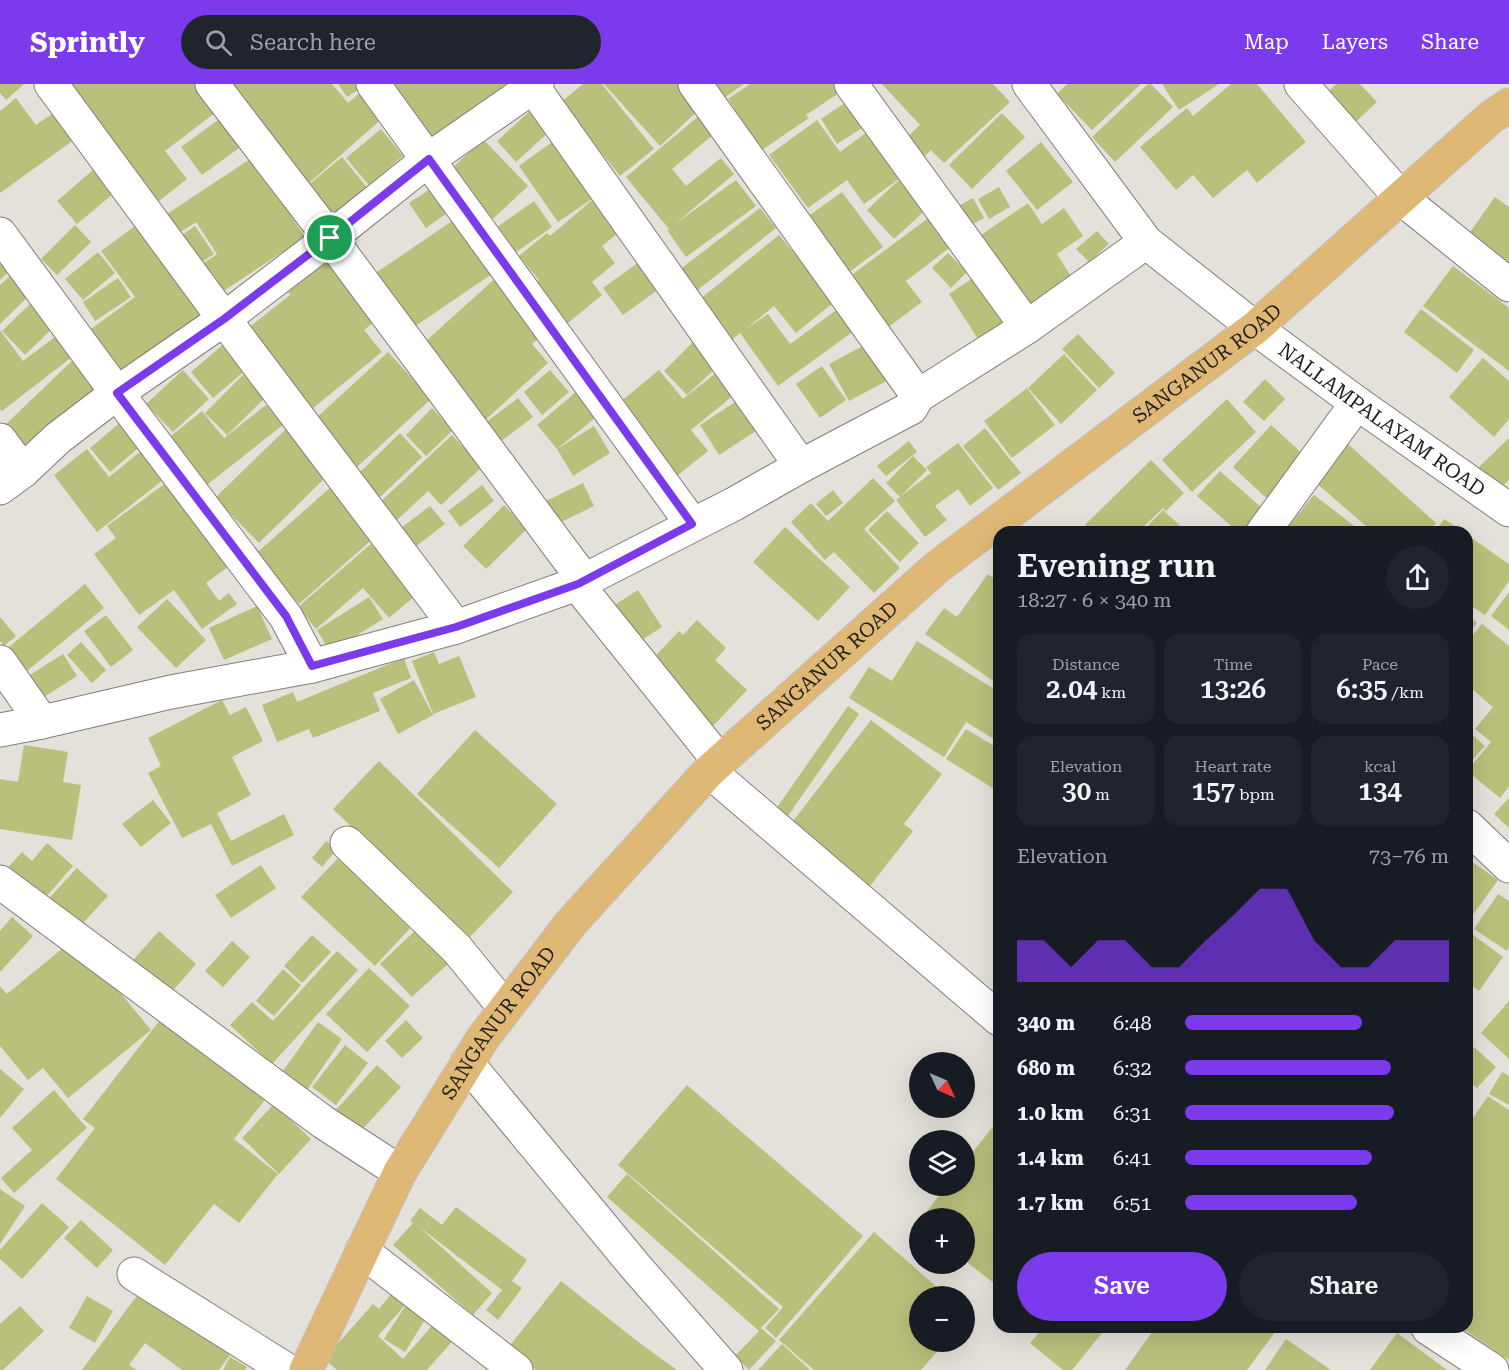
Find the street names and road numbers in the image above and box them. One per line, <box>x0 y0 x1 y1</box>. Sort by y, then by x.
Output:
street label: SANGANUR ROAD <box>1128 298 1286 428</box>
street label: NALLAMPALAYAM ROAD <box>1274 337 1490 502</box>
street label: SANGANUR ROAD <box>751 596 903 735</box>
street label: SANGANUR ROAD <box>436 942 561 1104</box>

